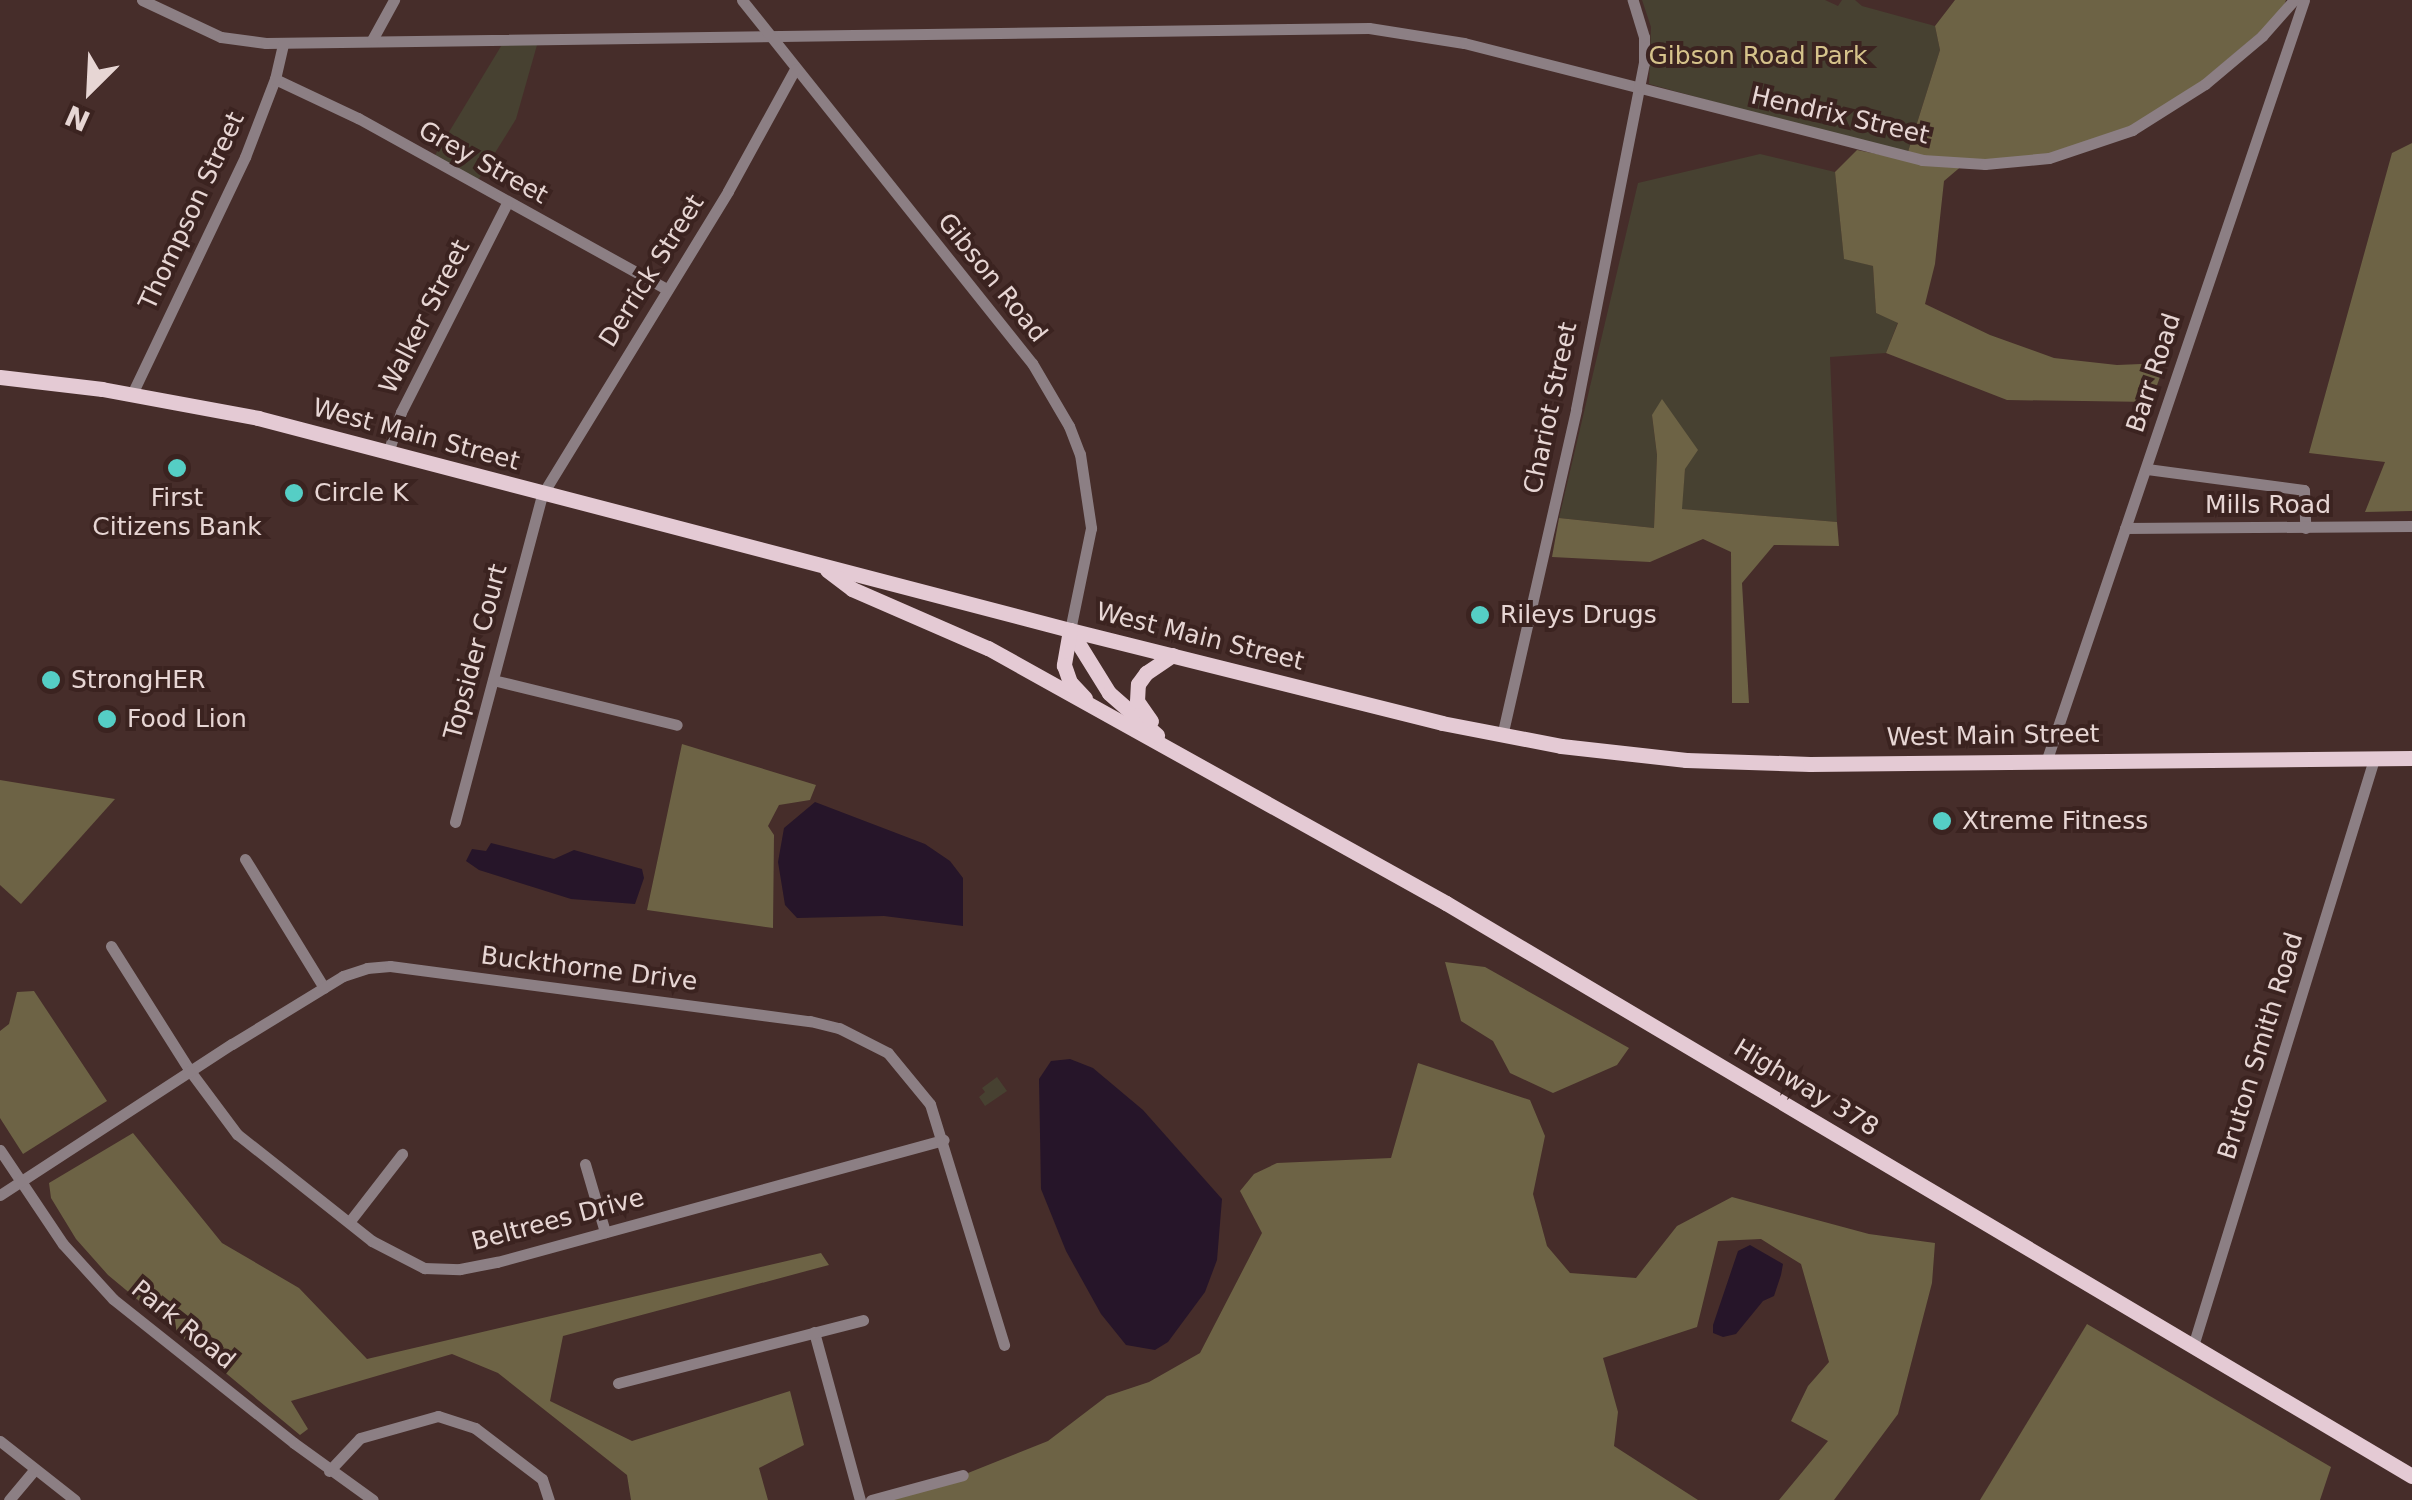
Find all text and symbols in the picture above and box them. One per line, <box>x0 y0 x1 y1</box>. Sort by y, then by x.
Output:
north arrow <box>40 40 140 140</box>
park label: Gibson Road Park <box>1648 41 1868 71</box>
street label: Hendrix Street <box>1748 81 1932 151</box>
text: N <box>60 98 95 138</box>
street label: Thompson Street <box>133 107 251 315</box>
street label: Grey Street <box>413 115 553 211</box>
street label: Derrick Street <box>593 189 711 353</box>
street label: Gibson Road <box>931 208 1053 348</box>
street label: Walker Street <box>373 235 477 399</box>
street label: Barr Road <box>2121 310 2187 436</box>
street label: Chariot Street <box>1518 319 1584 497</box>
street label: West Main Street <box>309 393 523 477</box>
marker: First Citizens Bank <box>166 457 188 479</box>
place label: Circle K <box>314 478 409 508</box>
marker: Circle K <box>283 482 305 504</box>
place label: First Citizens Bank <box>92 484 262 543</box>
street label: Mills Road <box>2205 490 2331 520</box>
street label: Topsider Court <box>438 561 514 743</box>
street label: West Main Street <box>1093 597 1307 677</box>
place label: Rileys Drugs <box>1500 600 1657 630</box>
marker: Rileys Drugs <box>1469 604 1491 626</box>
place label: StrongHER <box>71 665 205 695</box>
marker: StrongHER <box>40 669 62 691</box>
place label: Food Lion <box>127 704 247 734</box>
marker: Food Lion <box>96 708 118 730</box>
street label: West Main Street <box>1886 719 2100 753</box>
place label: Xtreme Fitness <box>1962 806 2148 836</box>
marker: Xtreme Fitness <box>1931 810 1953 832</box>
street label: Bruton Smith Road <box>2212 929 2310 1163</box>
street label: Buckthorne Drive <box>479 941 699 997</box>
street label: Highway 378 <box>1728 1033 1884 1143</box>
street label: Beltrees Drive <box>468 1183 648 1257</box>
street label: Park Road <box>125 1274 241 1376</box>

